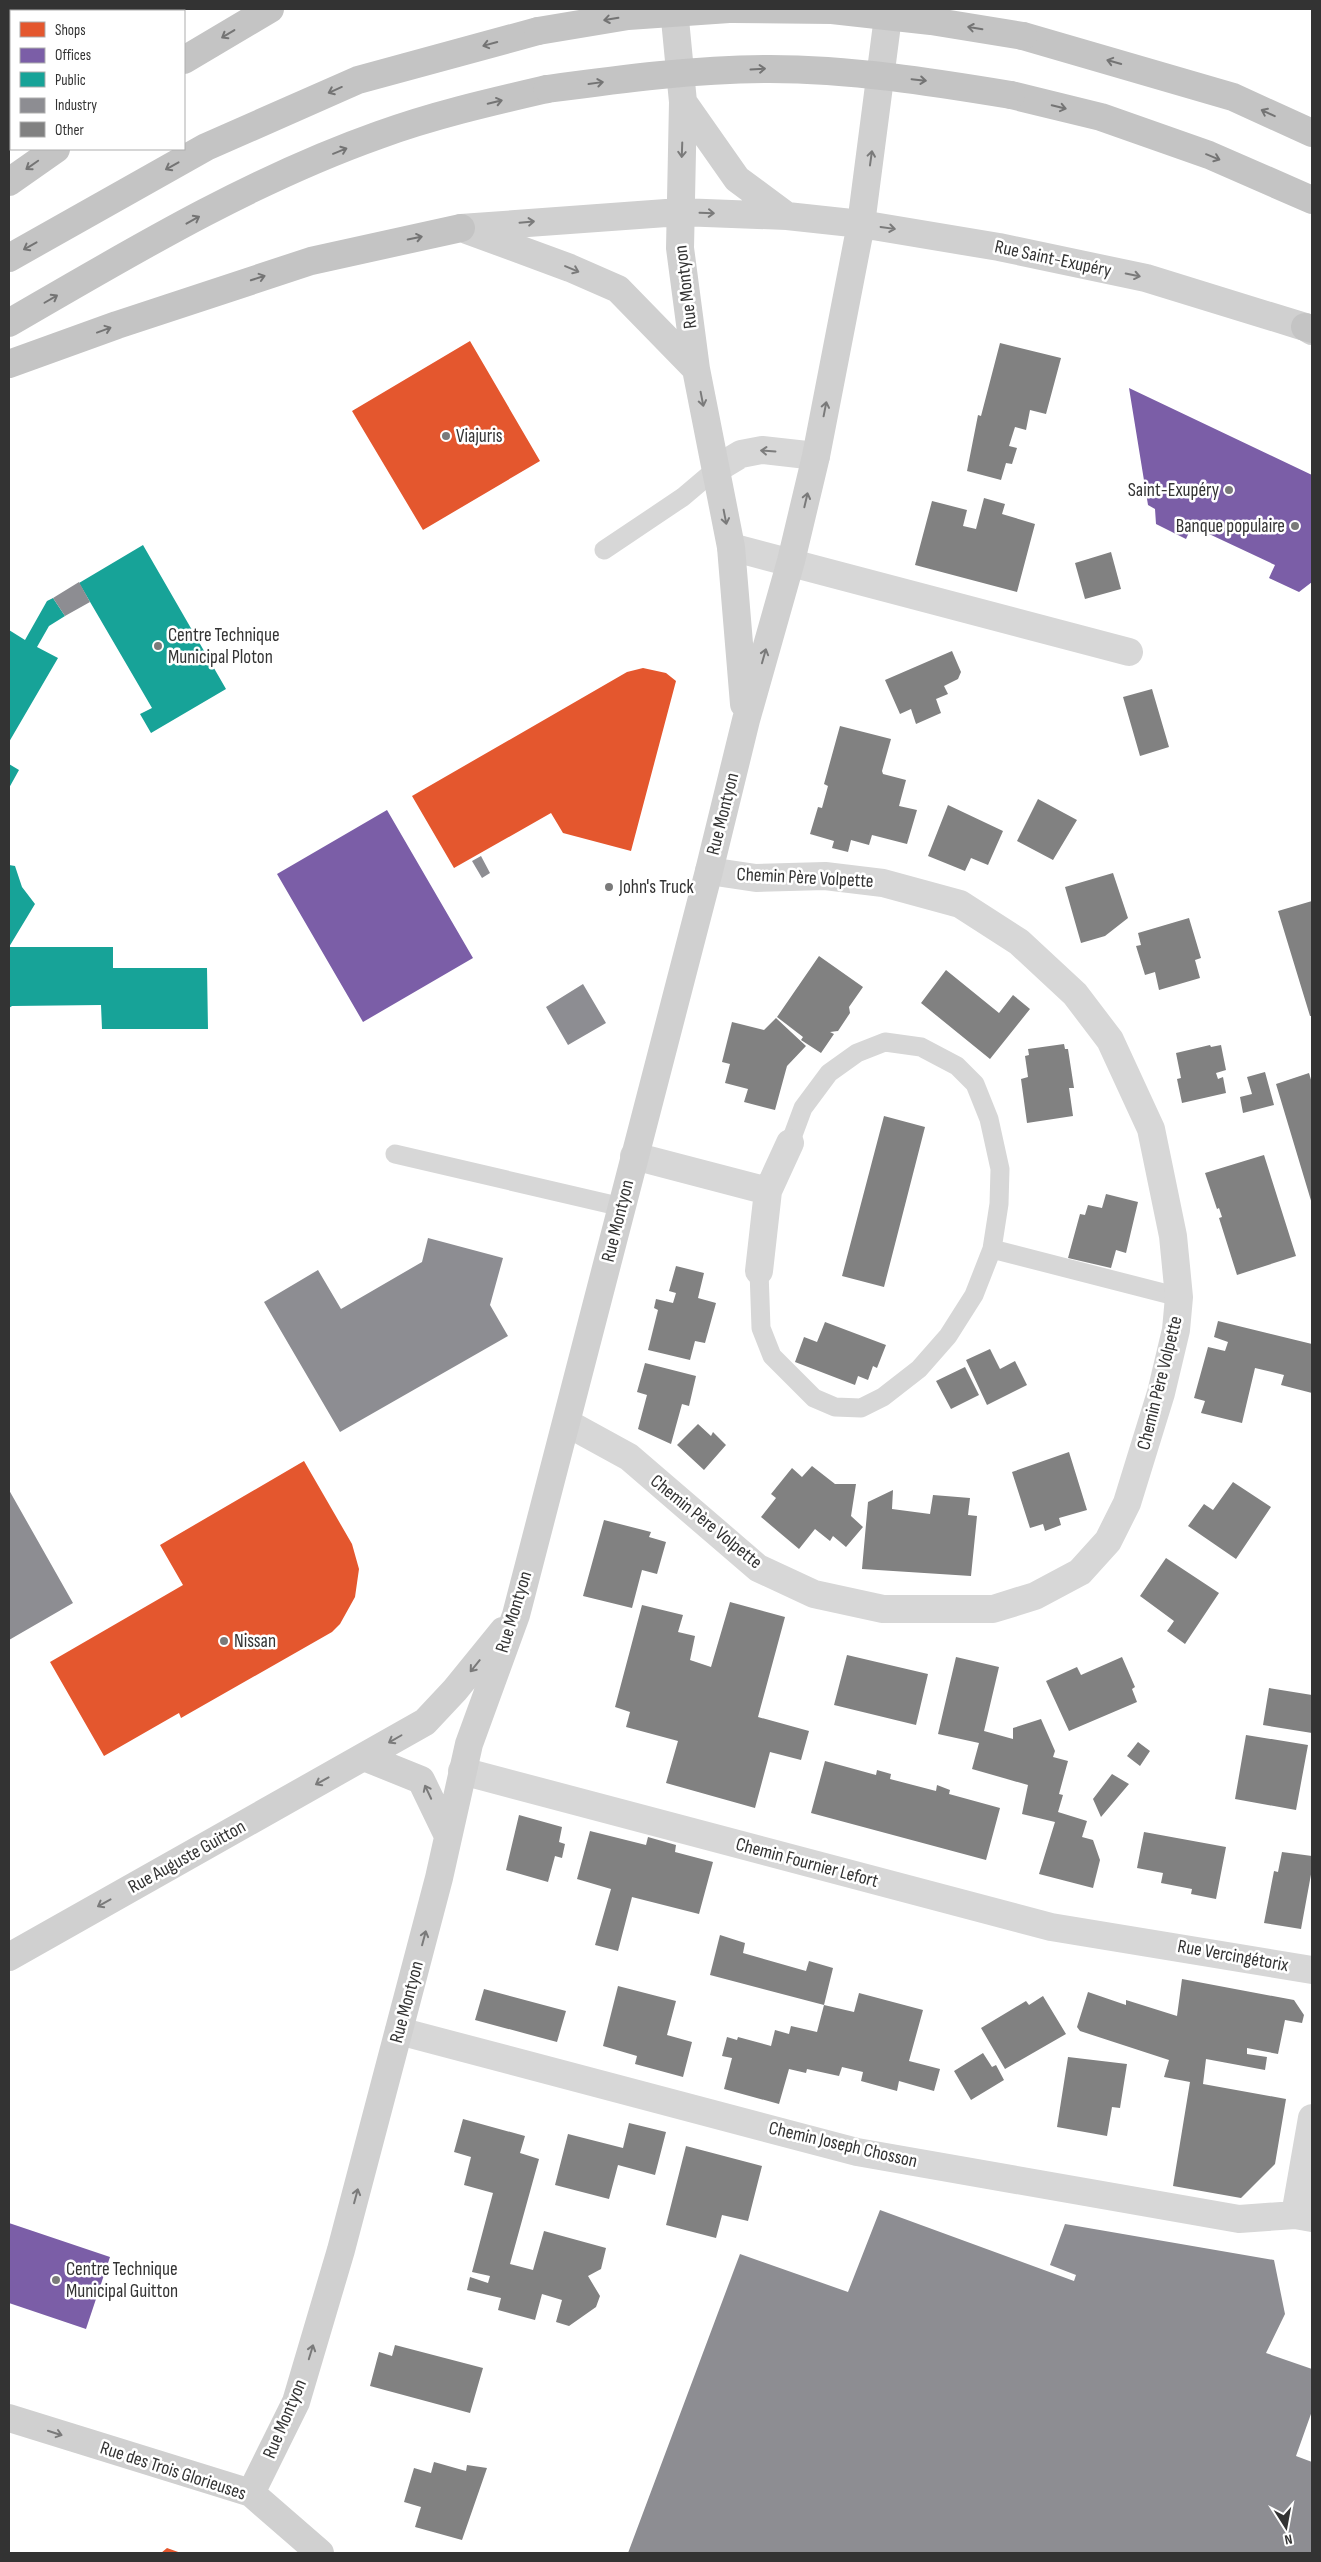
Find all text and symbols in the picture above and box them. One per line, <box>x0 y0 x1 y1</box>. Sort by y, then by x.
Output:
legend <box>10 10 185 150</box>
one-way arrow <box>603 15 619 25</box>
text: Shops <box>55 21 86 40</box>
one-way arrow <box>968 23 984 33</box>
one-way arrow <box>222 29 236 39</box>
one-way arrow <box>483 40 499 50</box>
text: Offices <box>55 46 91 65</box>
one-way arrow <box>1106 57 1122 67</box>
one-way arrow <box>749 65 765 74</box>
text: Public <box>55 71 86 90</box>
one-way arrow <box>911 75 927 85</box>
one-way arrow <box>587 78 603 88</box>
one-way arrow <box>328 86 343 96</box>
text: Industry <box>55 96 97 115</box>
one-way arrow <box>486 96 502 106</box>
one-way arrow <box>1050 103 1066 112</box>
one-way arrow <box>1261 108 1276 117</box>
text: Other <box>55 121 84 140</box>
one-way arrow <box>677 142 687 158</box>
one-way arrow <box>332 146 347 155</box>
one-way arrow <box>866 151 876 167</box>
one-way arrow <box>1205 153 1220 163</box>
one-way arrow <box>26 160 40 170</box>
one-way arrow <box>164 161 179 171</box>
one-way arrow <box>699 208 715 217</box>
one-way arrow <box>185 215 200 224</box>
one-way arrow <box>519 217 535 226</box>
one-way arrow <box>880 223 896 233</box>
one-way arrow <box>407 233 423 242</box>
street label: Rue Saint-Exupéry <box>993 235 1114 283</box>
one-way arrow <box>24 241 38 251</box>
street label: Rue Montyon <box>669 244 703 330</box>
one-way arrow <box>564 265 579 274</box>
one-way arrow <box>1125 271 1141 280</box>
one-way arrow <box>250 273 265 282</box>
one-way arrow <box>43 294 58 303</box>
one-way arrow <box>96 325 111 334</box>
one-way arrow <box>698 390 707 406</box>
one-way arrow <box>821 401 831 417</box>
place label: Viajuris <box>456 425 503 448</box>
marker: Viajuris <box>440 430 452 442</box>
one-way arrow <box>760 446 776 455</box>
place label: Saint-Exupéry <box>1128 479 1220 502</box>
marker: Saint-Exupéry <box>1223 484 1235 496</box>
one-way arrow <box>802 492 811 508</box>
one-way arrow <box>721 509 730 525</box>
place label: Banque populaire <box>1176 515 1285 538</box>
marker: Banque populaire <box>1289 520 1301 532</box>
place label: Centre Technique Municipal Ploton <box>168 624 280 669</box>
marker: Centre Technique Municipal Ploton <box>152 640 164 652</box>
one-way arrow <box>759 649 769 665</box>
street label: Rue Montyon <box>702 771 744 857</box>
street label: Chemin Père Volpette <box>736 863 874 893</box>
place label: John's Truck <box>618 876 694 899</box>
marker: John's Truck <box>603 881 615 893</box>
street label: Rue Montyon <box>597 1178 639 1264</box>
street label: Chemin Père Volpette <box>1132 1314 1188 1452</box>
street label: Chemin Père Volpette <box>645 1470 767 1574</box>
street label: Rue Montyon <box>491 1569 537 1655</box>
place label: Nissan <box>234 1630 276 1653</box>
marker: Nissan <box>218 1635 230 1647</box>
one-way arrow <box>469 1659 480 1672</box>
one-way arrow <box>388 1735 402 1745</box>
one-way arrow <box>315 1776 330 1786</box>
one-way arrow <box>422 1785 432 1800</box>
street label: Rue Auguste Guitton <box>124 1815 250 1899</box>
street label: Chemin Fournier Lefort <box>733 1833 881 1893</box>
one-way arrow <box>98 1899 112 1909</box>
one-way arrow <box>419 1930 429 1946</box>
street label: Rue Vercingétorix <box>1176 1935 1290 1977</box>
street label: Rue Montyon <box>385 1959 429 2045</box>
street label: Chemin Joseph Chosson <box>766 2117 920 2173</box>
one-way arrow <box>351 2189 361 2205</box>
place label: Centre Technique Municipal Guitton <box>66 2258 178 2303</box>
marker: Centre Technique Municipal Guitton <box>50 2274 62 2286</box>
one-way arrow <box>306 2345 316 2361</box>
street label: Rue Montyon <box>258 2376 312 2462</box>
one-way arrow <box>47 2429 62 2438</box>
street label: Rue des Trois Glorieuses <box>97 2437 249 2506</box>
north arrow <box>1261 2502 1311 2552</box>
text: N <box>1283 2530 1294 2548</box>

